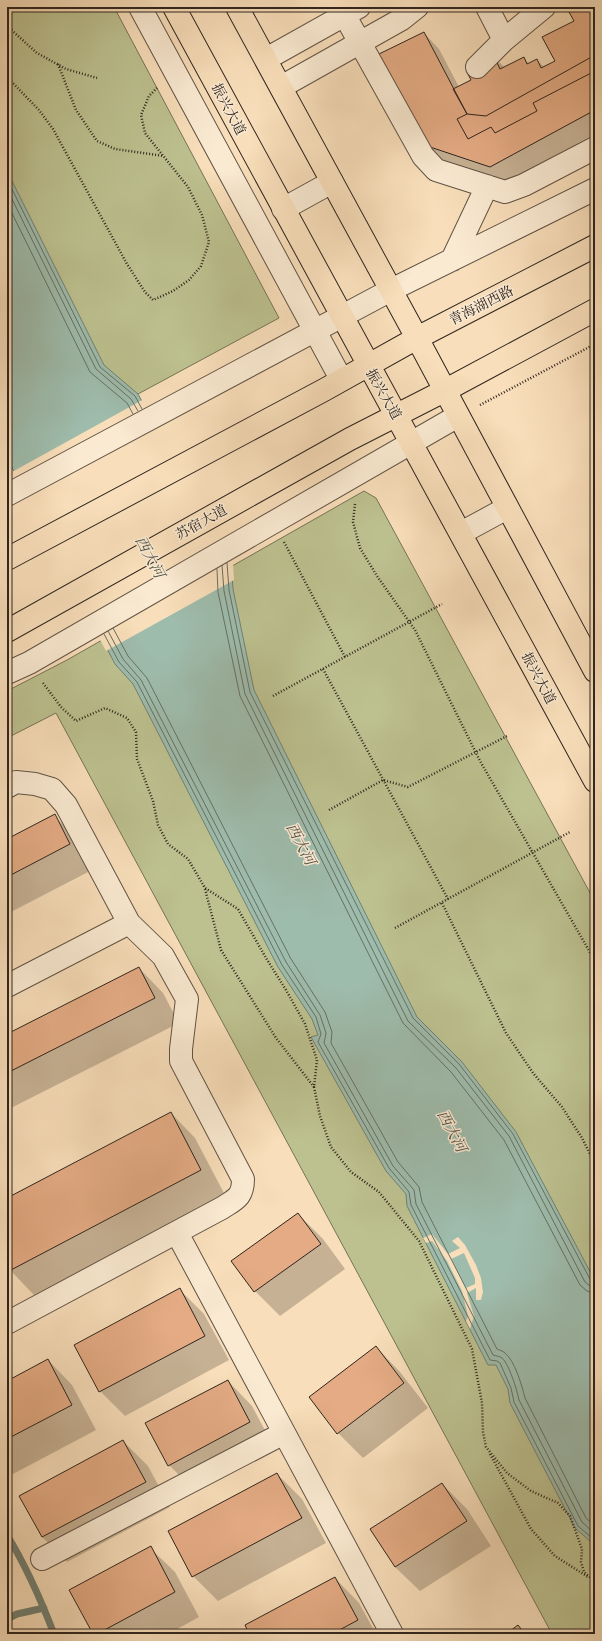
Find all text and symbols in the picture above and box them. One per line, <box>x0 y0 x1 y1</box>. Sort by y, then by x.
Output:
street label: 振兴大道 <box>207 81 249 138</box>
street label: 青海湖西路 <box>446 282 517 330</box>
street label: 振兴大道 <box>361 366 405 423</box>
street label: 苏宿大道 <box>173 501 230 544</box>
water label: 西大河 <box>131 533 170 584</box>
street label: 振兴大道 <box>517 650 559 707</box>
water label: 西大河 <box>282 820 321 871</box>
water label: 西大河 <box>433 1107 472 1158</box>

